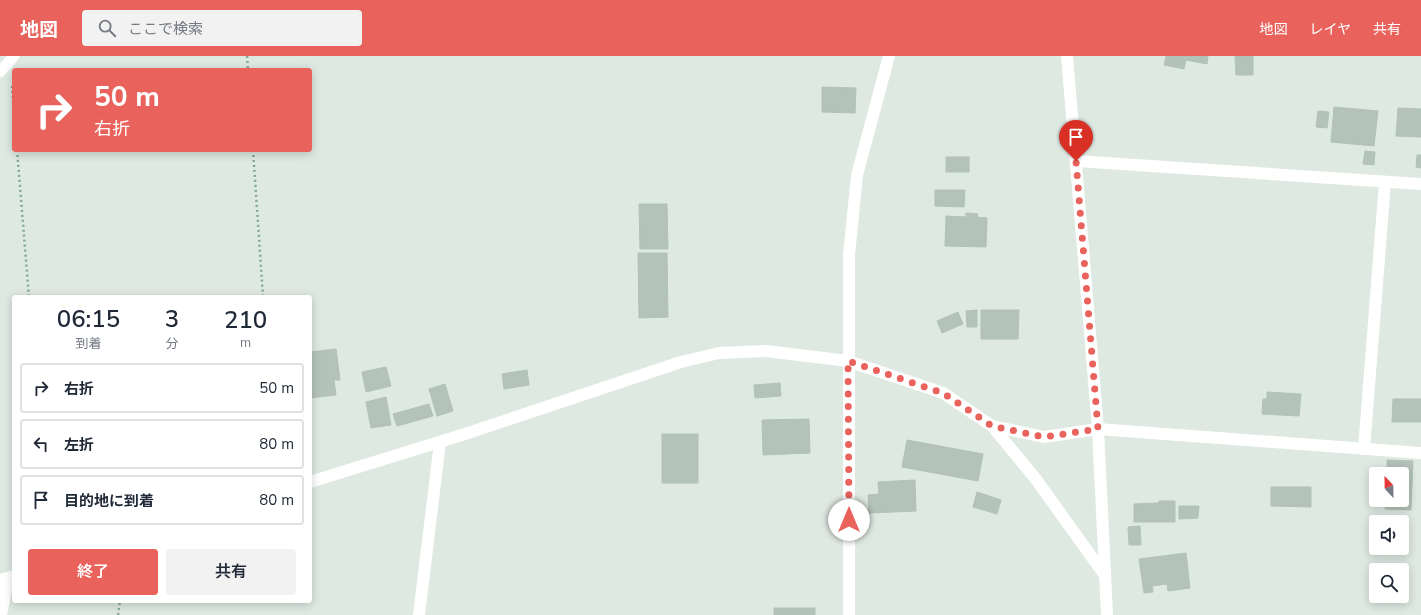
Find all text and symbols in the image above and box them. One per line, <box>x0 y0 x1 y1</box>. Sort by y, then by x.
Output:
search box <box>82 10 362 46</box>
text: 地図 <box>20 17 58 43</box>
icon: search <box>96 17 118 39</box>
text: ここで検索 <box>128 19 203 39</box>
text: 地図 <box>1259 20 1287 39</box>
text: レイヤ <box>1309 20 1351 39</box>
text: 共有 <box>1373 20 1401 39</box>
text: 50 m <box>94 78 160 116</box>
icon: right <box>28 84 80 136</box>
text: 右折 <box>94 117 130 141</box>
pin <box>1059 120 1093 161</box>
icon: arrive <box>1065 126 1087 148</box>
text: 06:15 <box>57 303 120 335</box>
text: 3 <box>165 303 179 335</box>
text: 210 <box>224 304 267 336</box>
text: m <box>240 334 251 352</box>
text: 到着 <box>75 335 101 353</box>
text: 分 <box>166 335 179 353</box>
icon: right <box>30 377 52 399</box>
text: 50 m <box>259 378 294 398</box>
text: 右折 <box>64 379 94 399</box>
icon: left <box>30 433 52 455</box>
text: 80 m <box>259 434 294 454</box>
text: 左折 <box>64 435 94 455</box>
north arrow <box>1369 467 1409 507</box>
map controls <box>1369 467 1409 603</box>
icon: arrive <box>30 489 52 511</box>
text: 80 m <box>259 490 294 510</box>
text: 目的地に到着 <box>64 491 154 511</box>
position arrow <box>828 499 870 541</box>
button: sound <box>1369 515 1409 555</box>
button: 終了 <box>28 549 158 595</box>
button: 共有 <box>166 549 296 595</box>
button: search <box>1369 563 1409 603</box>

